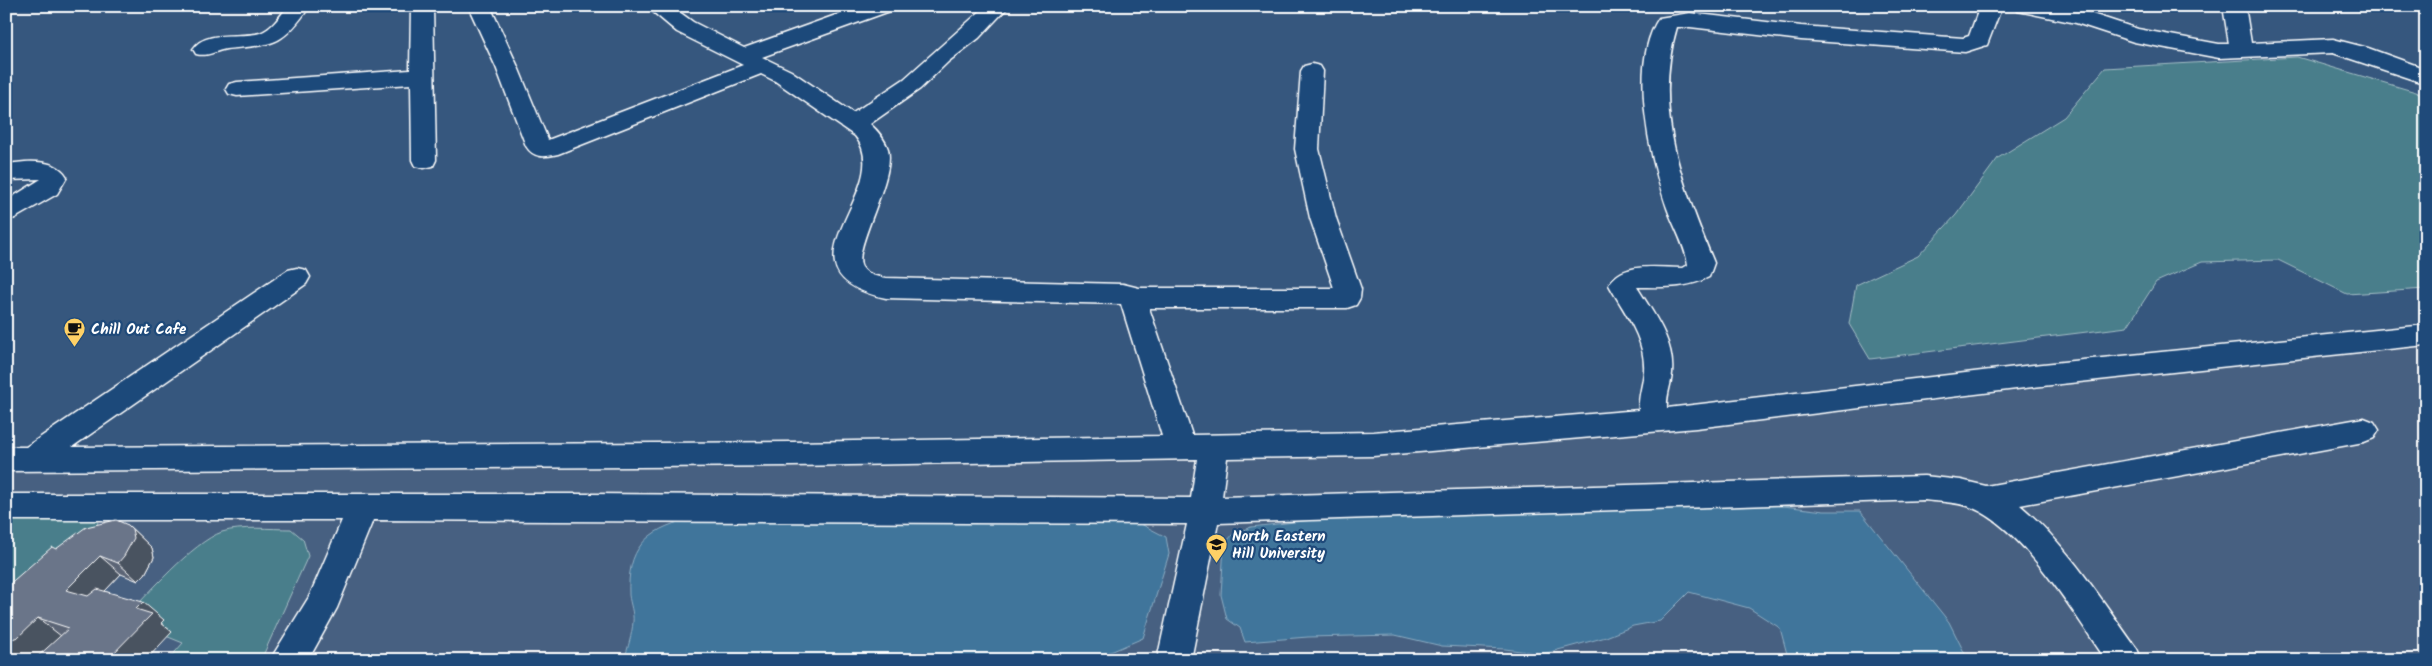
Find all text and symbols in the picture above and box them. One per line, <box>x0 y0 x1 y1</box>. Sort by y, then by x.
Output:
cafe icon: Chill Out Cafe <box>63 317 87 348</box>
place label: Chill Out Cafe <box>91 318 187 342</box>
place label: North Eastern Hill University <box>1232 525 1325 566</box>
school or university icon: North Eastern Hill University <box>1204 533 1228 564</box>

